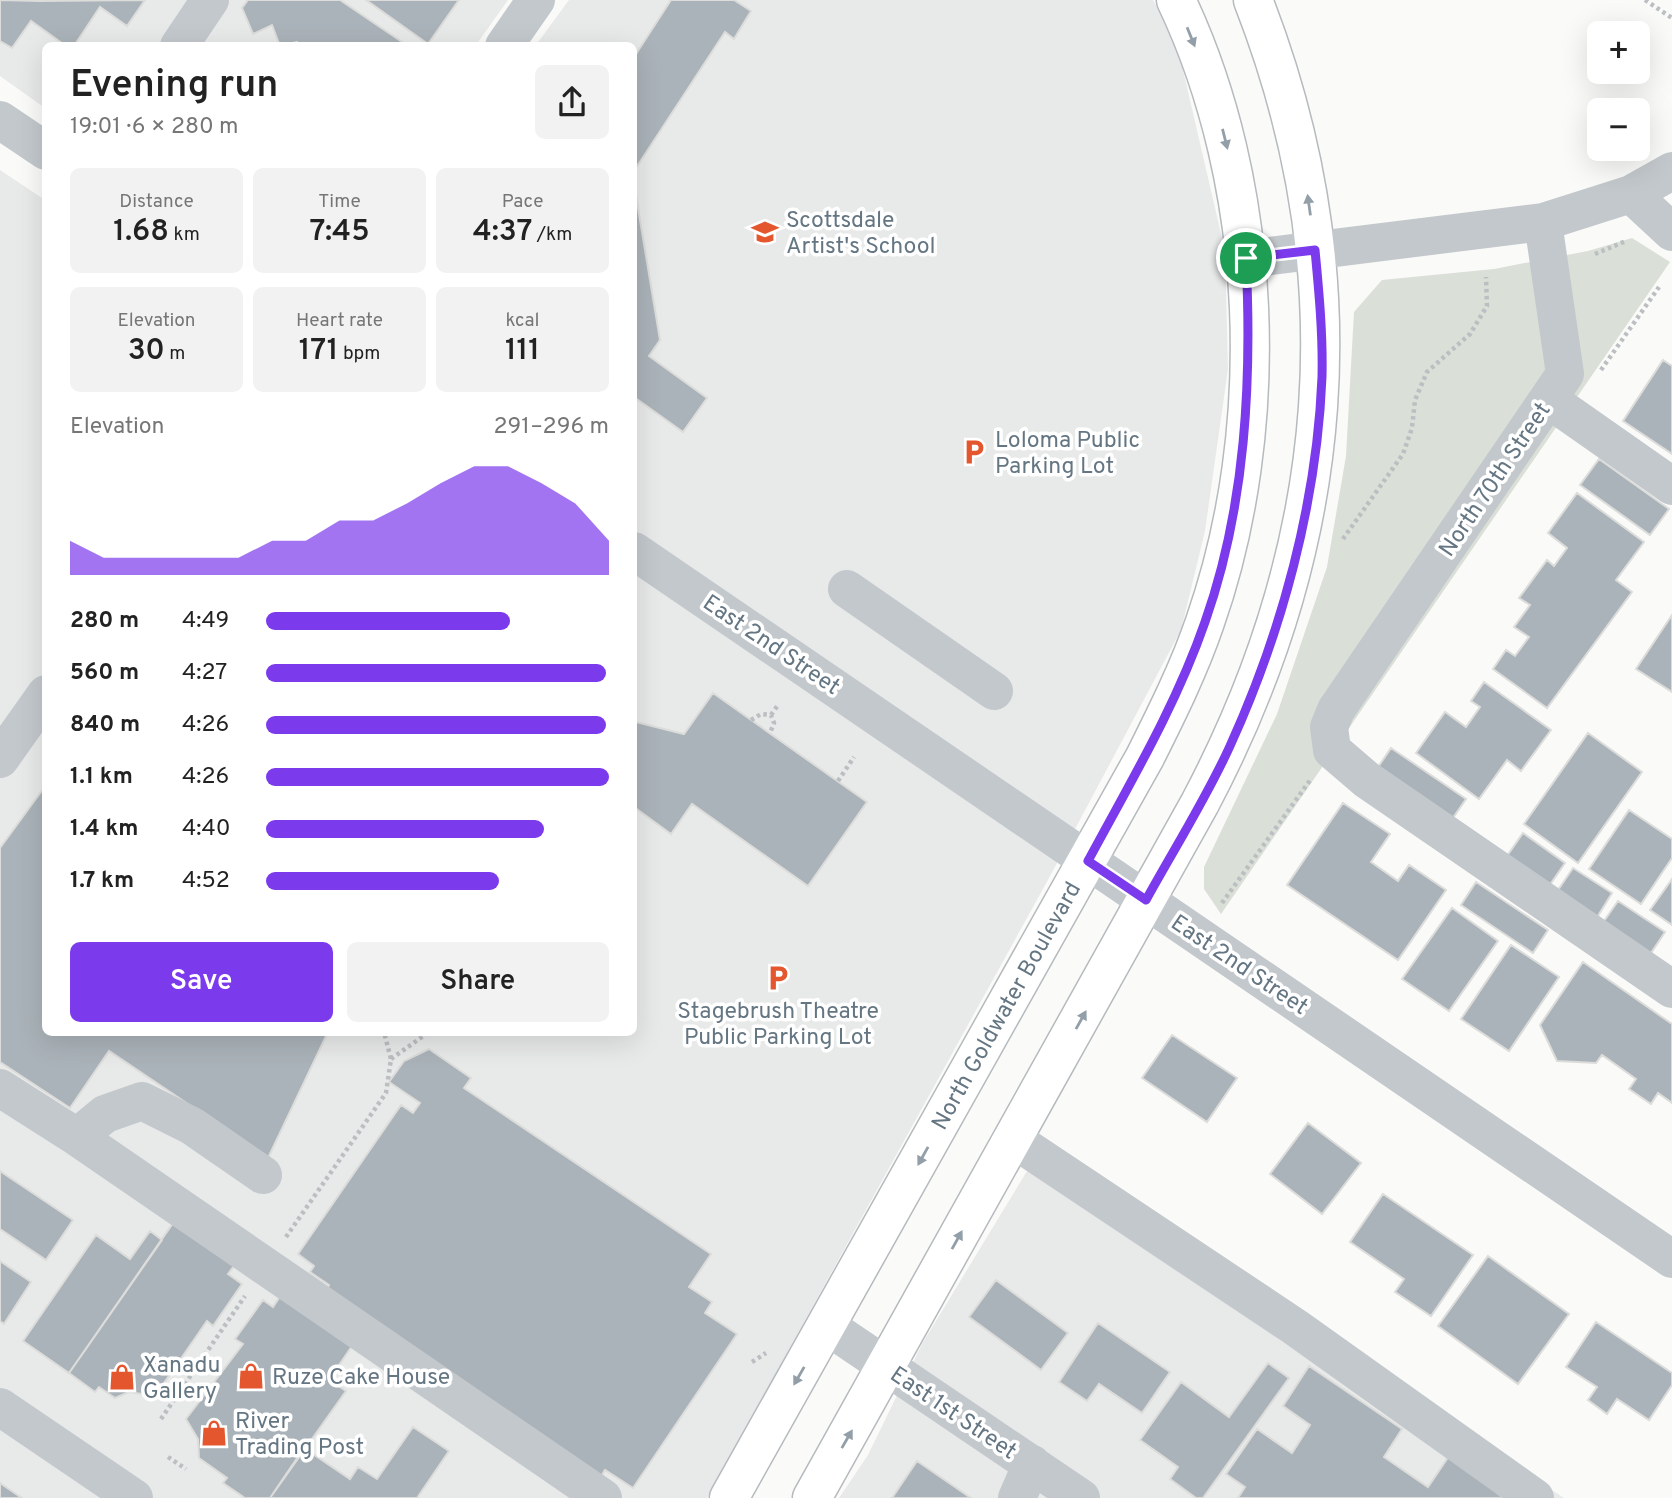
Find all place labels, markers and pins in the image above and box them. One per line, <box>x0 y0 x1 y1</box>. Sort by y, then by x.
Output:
place label: Scottsdale Artist's School <box>786 207 936 262</box>
school or university icon: Scottsdale Artist's School <box>750 217 780 247</box>
pin <box>1216 228 1276 288</box>
place label: Loloma Public Parking Lot <box>995 427 1140 482</box>
parking icon: Loloma Public Parking Lot <box>959 437 989 467</box>
parking icon: Stagebrush Theatre Public Parking Lot <box>763 963 793 993</box>
place label: Stagebrush Theatre Public Parking Lot <box>677 998 879 1053</box>
place label: Xanadu Gallery <box>143 1352 220 1407</box>
shop icon: Ruze Cake House <box>236 1361 266 1391</box>
shop icon: Xanadu Gallery <box>107 1362 137 1392</box>
place label: Ruze Cake House <box>272 1364 450 1393</box>
place label: River Trading Post <box>235 1408 364 1463</box>
shop icon: River Trading Post <box>199 1418 229 1448</box>

